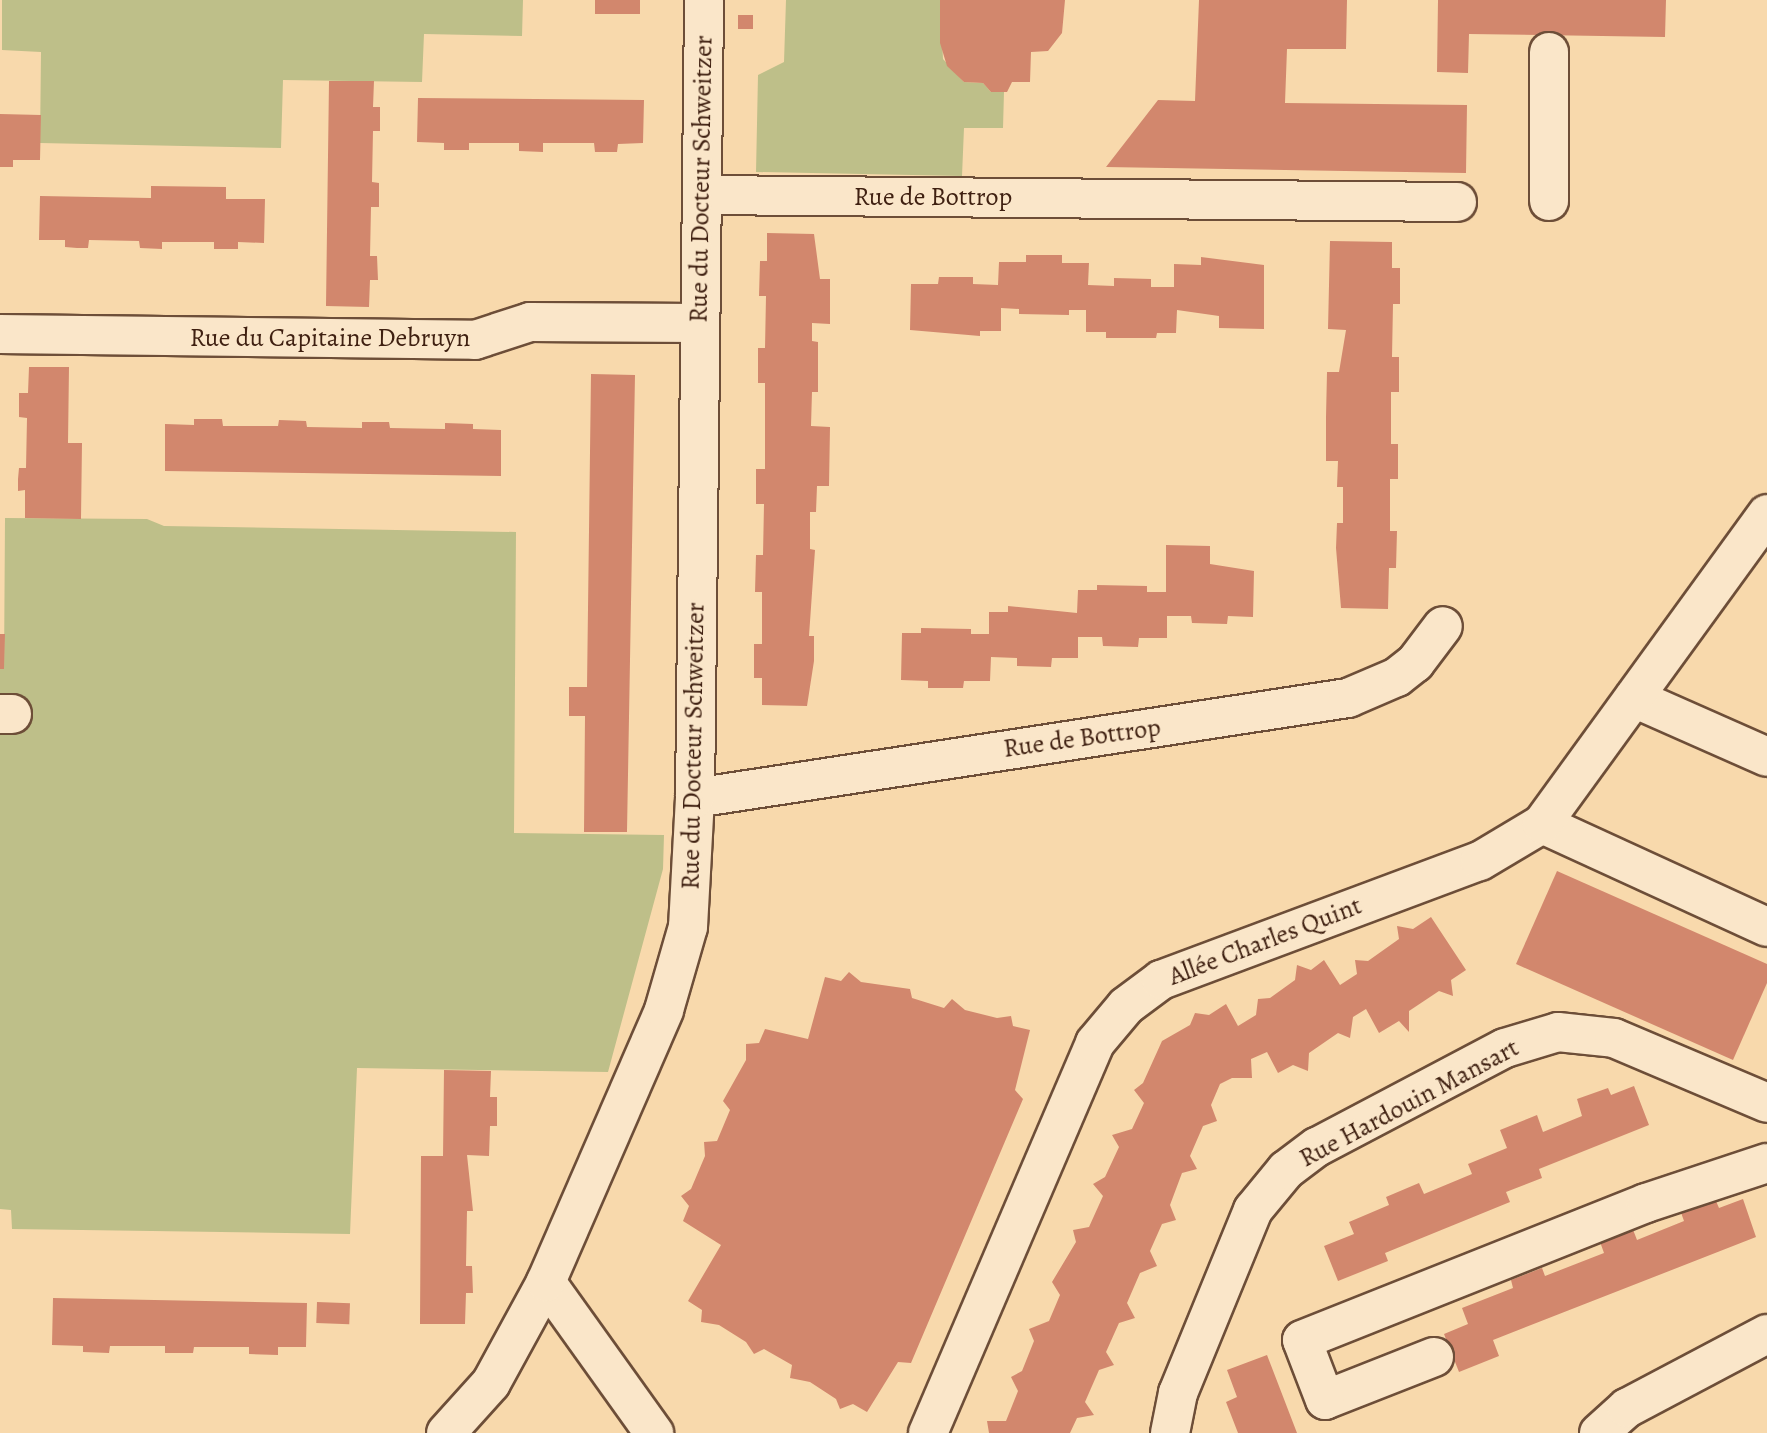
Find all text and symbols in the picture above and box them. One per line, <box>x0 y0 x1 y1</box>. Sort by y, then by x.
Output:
street label: Rue du Docteur Schweitzer <box>683 35 719 323</box>
street label: Rue de Bottrop <box>854 181 1012 213</box>
street label: Rue du Capitaine Debruyn <box>190 322 470 354</box>
street label: Rue du Docteur Schweitzer <box>675 602 711 890</box>
street label: Rue de Bottrop <box>1001 712 1163 764</box>
street label: Allée Charles Quint <box>1164 890 1366 992</box>
street label: Rue Hardouin Mansart <box>1294 1032 1524 1174</box>

